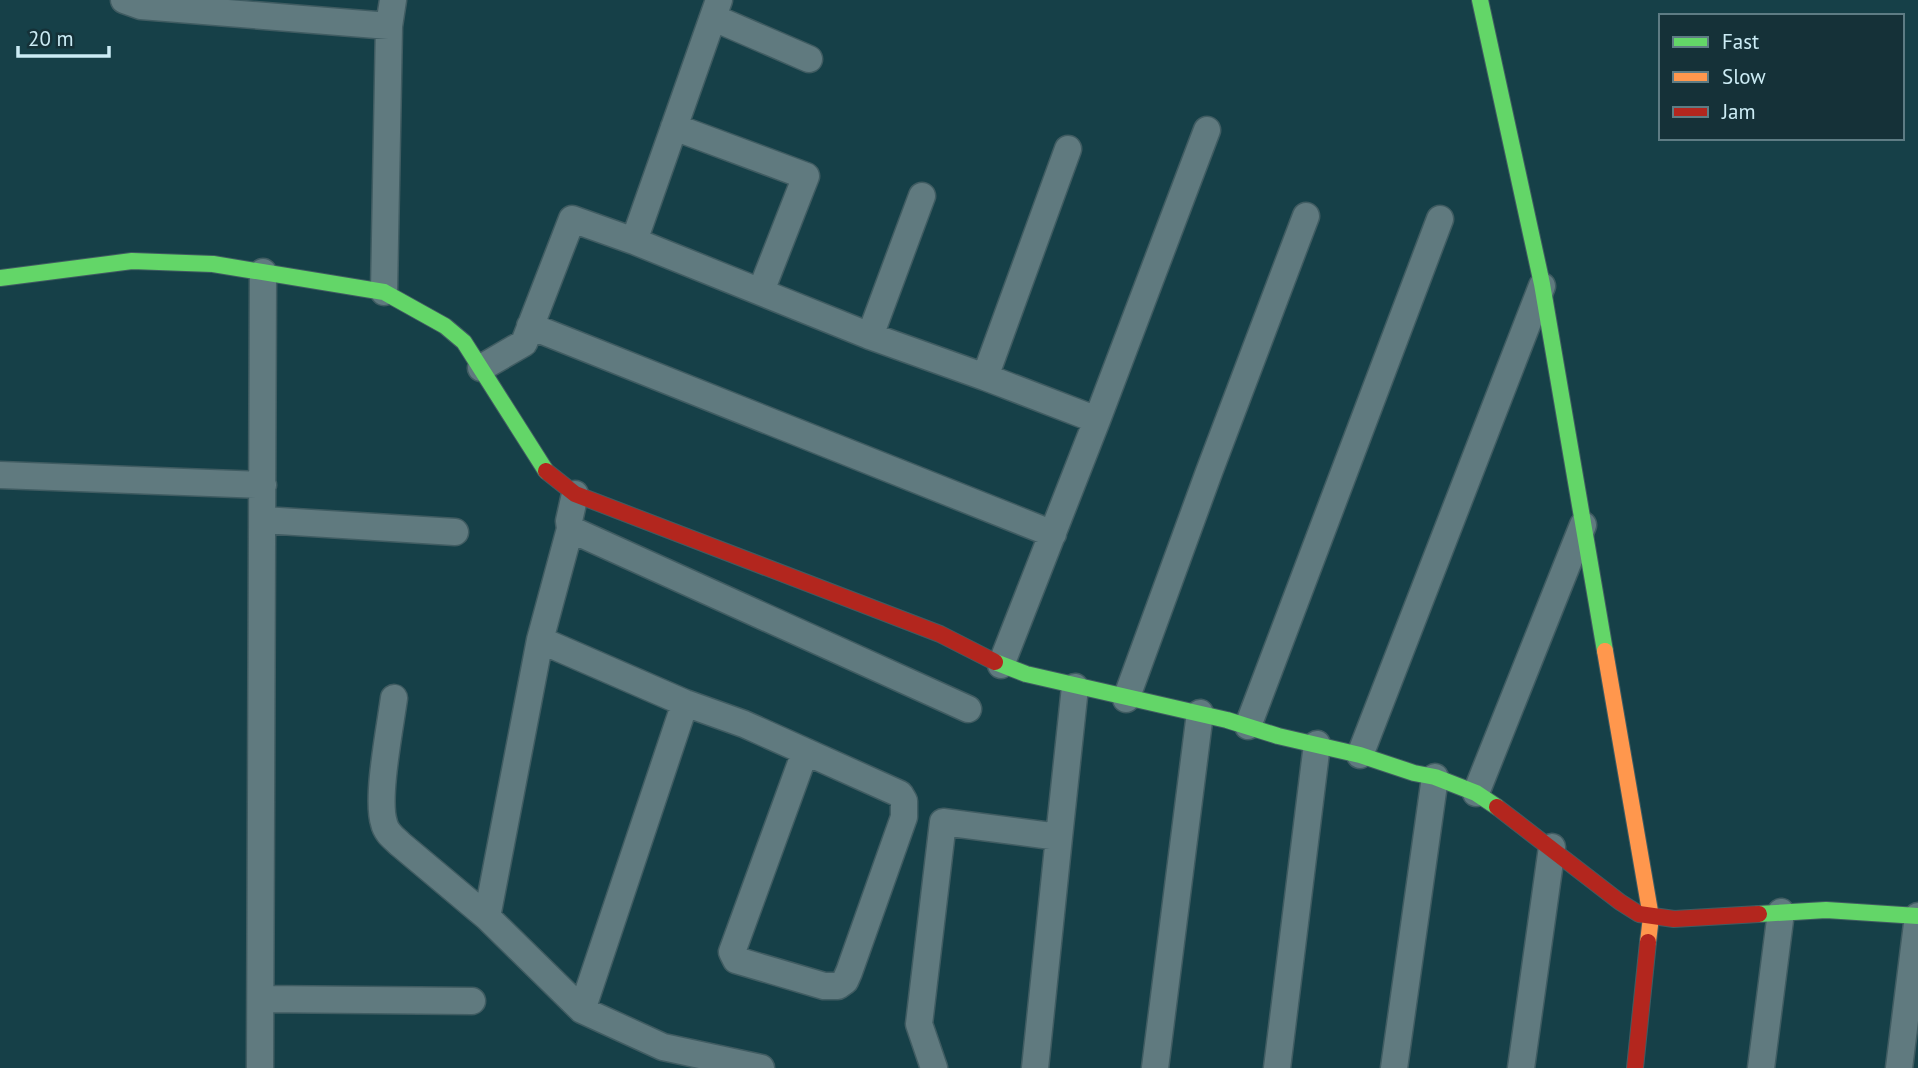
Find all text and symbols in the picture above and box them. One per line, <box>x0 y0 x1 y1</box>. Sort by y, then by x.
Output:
scale bar <box>18 14 108 58</box>
legend <box>1659 14 1904 140</box>
text: 20 m <box>28 25 74 52</box>
text: Fast <box>1722 28 1759 55</box>
text: Slow <box>1722 63 1766 90</box>
text: Jam <box>1721 98 1756 125</box>

